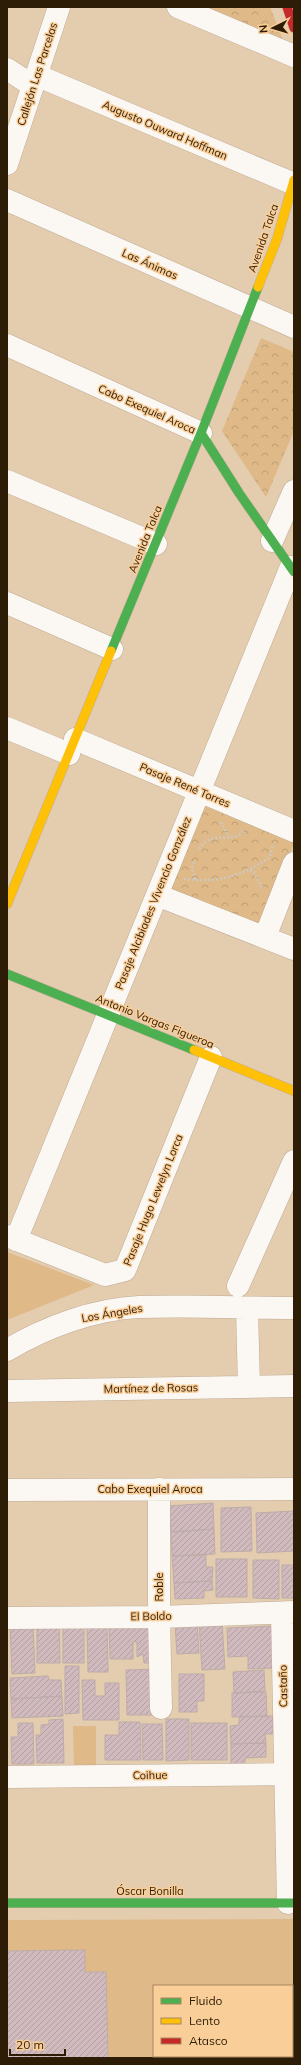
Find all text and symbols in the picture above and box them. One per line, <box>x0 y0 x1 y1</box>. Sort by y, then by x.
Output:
north arrow <box>253 8 293 48</box>
street label: Callejón Las Parcelas <box>14 21 60 127</box>
text: N <box>256 24 270 34</box>
street label: Augusto Ouward Hoffman <box>100 97 230 163</box>
street label: Avenida Talca <box>245 202 281 274</box>
street label: Las Ánimas <box>120 245 180 283</box>
street label: Cabo Exequiel Aroca <box>96 381 198 437</box>
street label: Avenida Talca <box>125 503 165 575</box>
street label: Pasaje René Torres <box>138 760 232 810</box>
street label: Pasaje Alcibiades Vivencio González <box>112 814 194 992</box>
street label: Antonio Vargas Figueroa <box>94 991 216 1051</box>
street label: Pasaje Hugo Lewelyn Lorca <box>120 1132 186 1268</box>
street label: Los Ángeles <box>80 1301 144 1325</box>
street label: Martínez de Rosas <box>104 1380 198 1396</box>
street label: Cabo Exequiel Aroca <box>97 1482 203 1496</box>
street label: Roble <box>152 1573 166 1601</box>
street label: El Boldo <box>130 1609 172 1623</box>
street label: Castaño <box>276 1665 290 1707</box>
street label: Coihue <box>132 1768 168 1782</box>
street label: Óscar Bonilla <box>116 1884 184 1898</box>
legend <box>153 1985 293 2057</box>
text: Fluido <box>189 1993 223 2008</box>
text: Lento <box>189 2013 220 2028</box>
scale bar <box>10 2031 65 2057</box>
text: Atasco <box>189 2033 228 2048</box>
text: 20 m <box>16 2037 44 2052</box>

